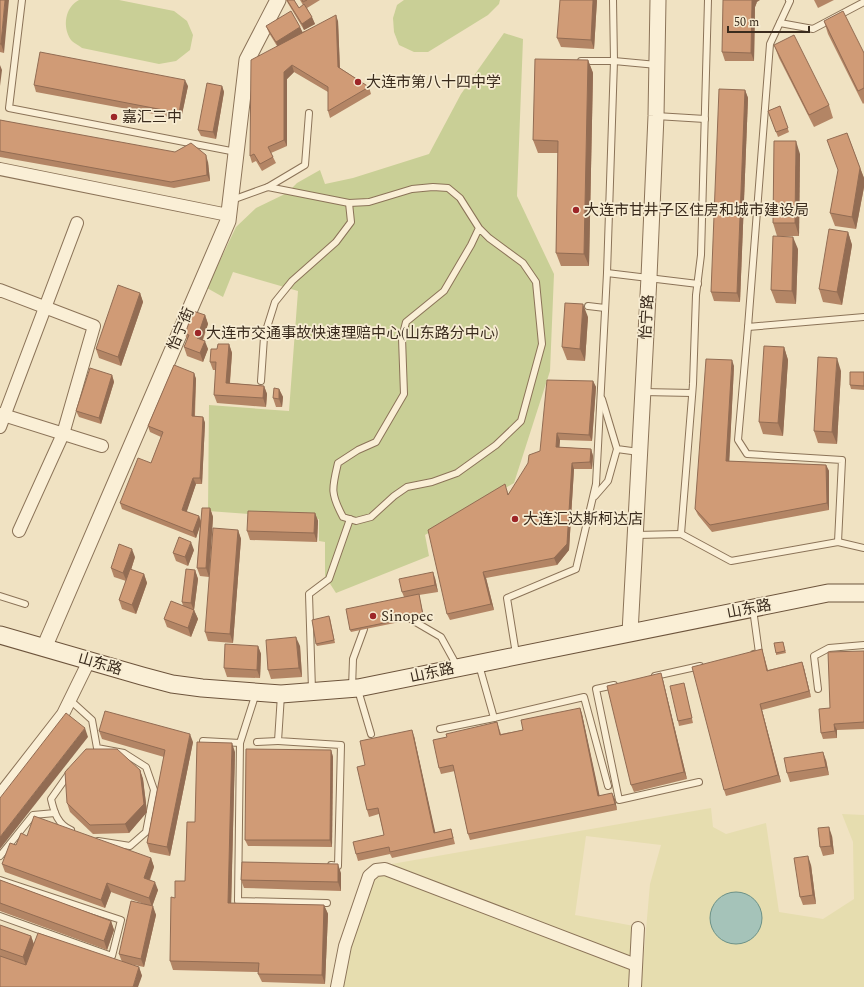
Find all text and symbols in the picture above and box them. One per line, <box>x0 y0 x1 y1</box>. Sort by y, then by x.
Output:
scale bar <box>728 8 809 34</box>
text: 50 m <box>734 13 759 32</box>
place label: 大连市第八十四中学 <box>366 71 501 94</box>
marker: 大连市第八十四中学 <box>353 77 363 87</box>
place label: 嘉汇三中 <box>122 106 182 129</box>
marker: 嘉汇三中 <box>109 112 119 122</box>
place label: 大连市甘井子区住房和城市建设局 <box>584 199 809 222</box>
marker: 大连市甘井子区住房和城市建设局 <box>571 205 581 215</box>
street label: 怡宁路 <box>634 294 660 340</box>
street label: 怡宁街 <box>162 304 200 354</box>
place label: 大连市交通事故快速理赔中心(山东路分中心) <box>206 322 499 345</box>
marker: 大连市交通事故快速理赔中心(山东路分中心) <box>193 328 203 338</box>
place label: 大连汇达斯柯达店 <box>523 508 643 531</box>
marker: 大连汇达斯柯达店 <box>510 514 520 524</box>
street label: 山东路 <box>725 593 773 625</box>
place label: Sinopec <box>381 605 434 628</box>
marker: Sinopec <box>368 611 378 621</box>
street label: 山东路 <box>75 647 125 681</box>
street label: 山东路 <box>408 657 456 689</box>

